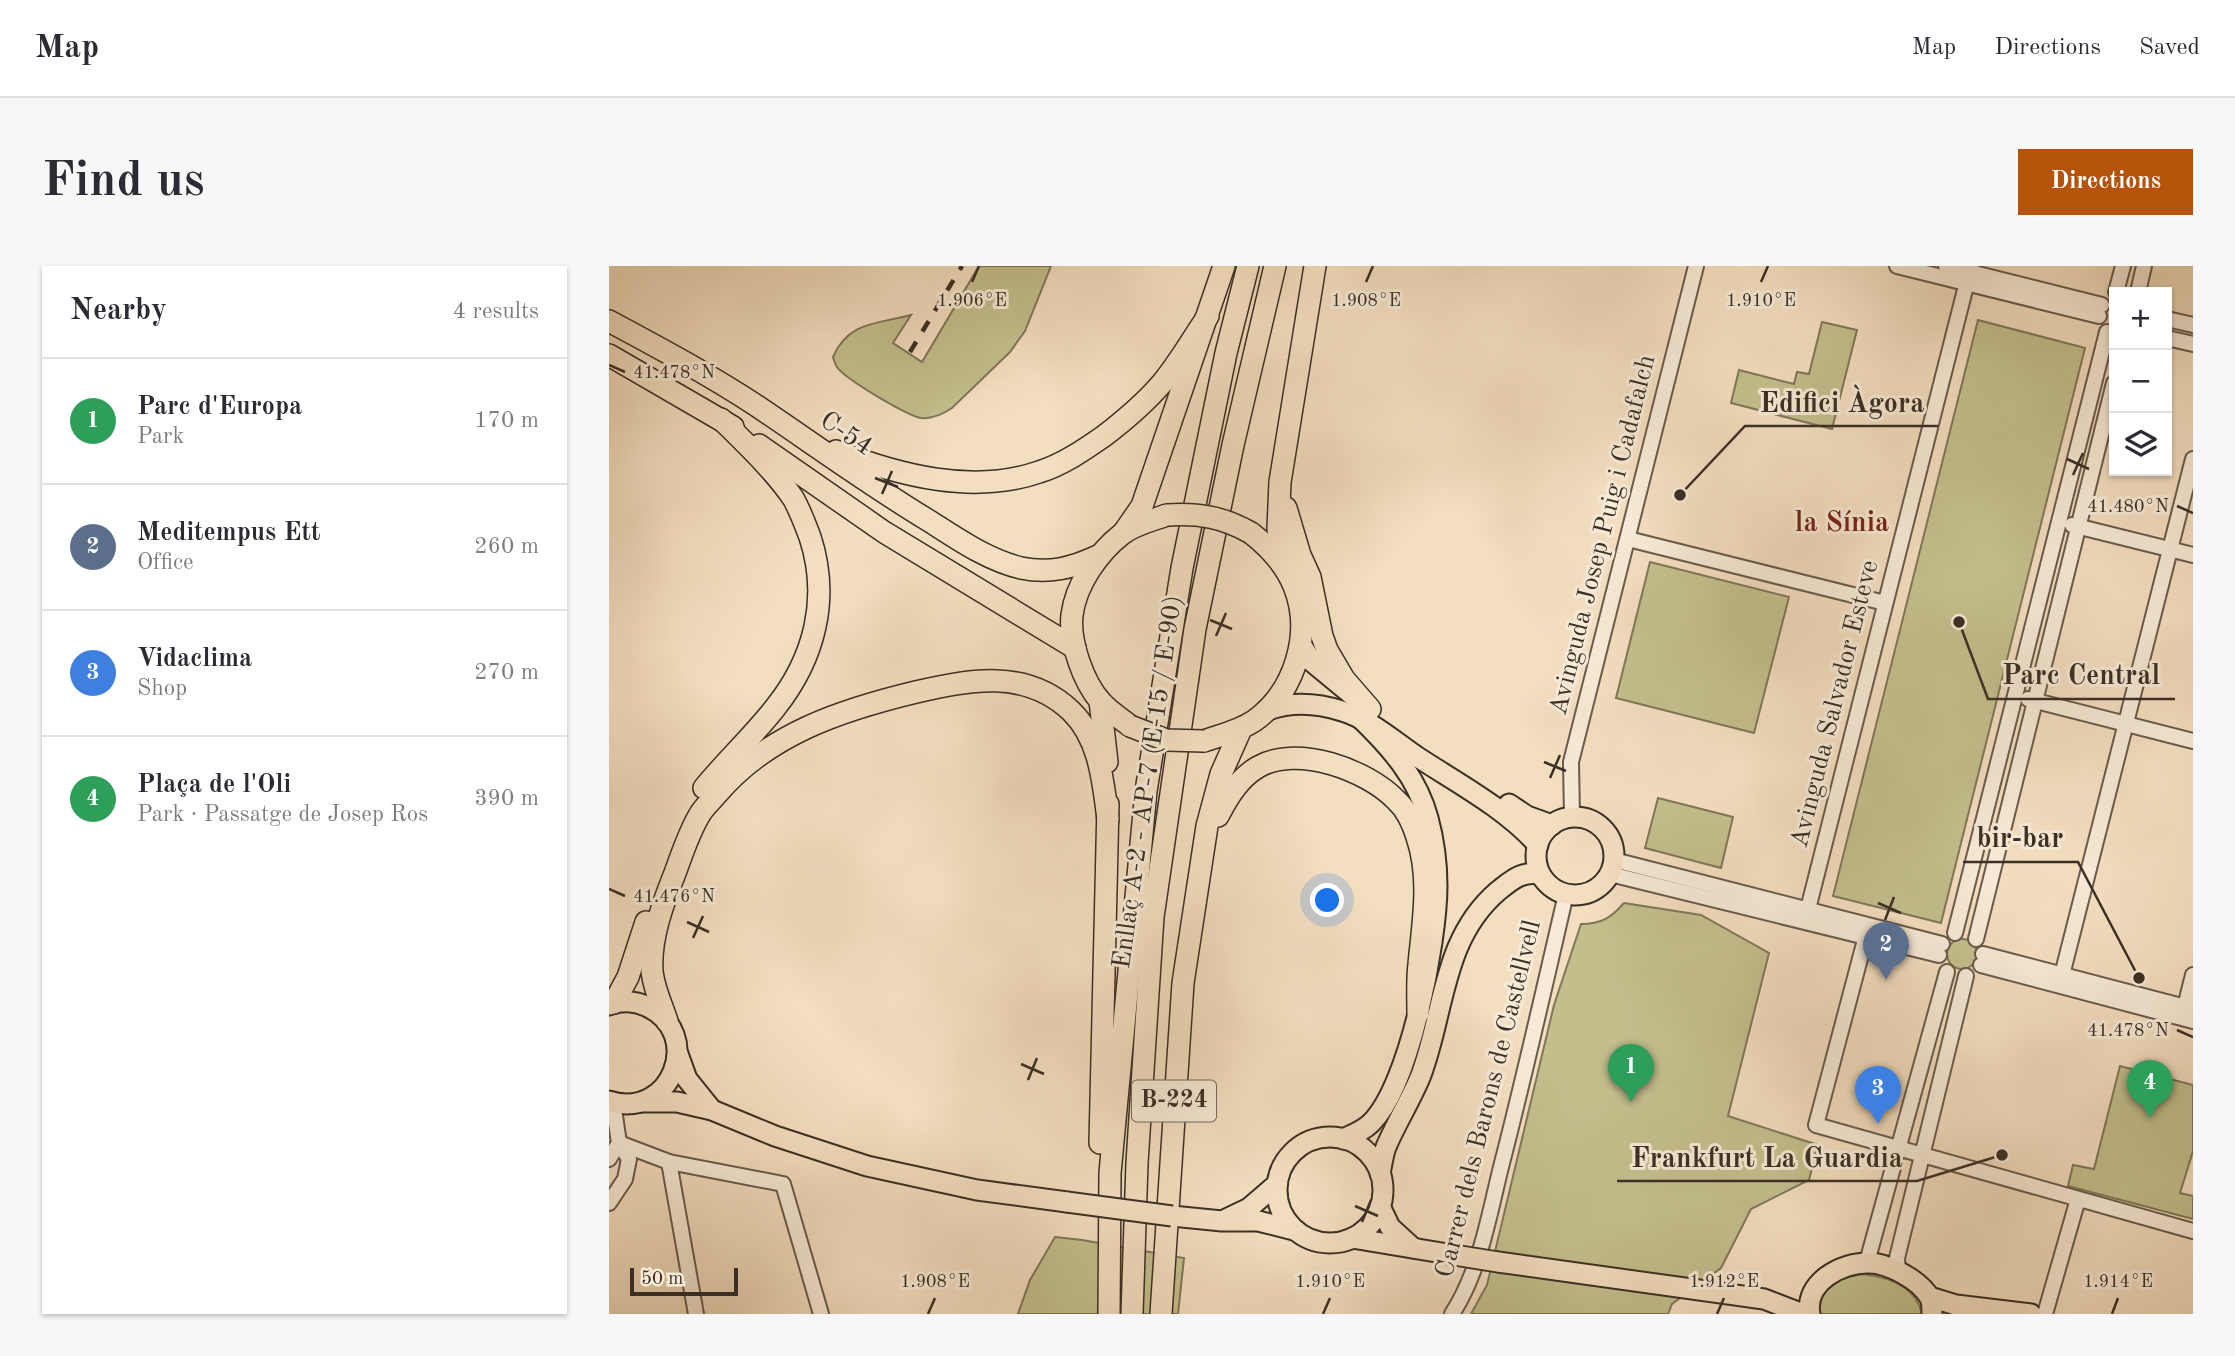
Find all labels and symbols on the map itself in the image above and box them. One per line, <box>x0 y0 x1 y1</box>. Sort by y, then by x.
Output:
text: 1.906°E <box>937 292 1007 310</box>
text: 1.908°E <box>1331 292 1401 310</box>
text: 1.910°E <box>1726 292 1796 310</box>
street label: Avinguda Josep Puig i Cadafalch <box>1546 352 1660 718</box>
text: 41.478°N <box>633 364 715 382</box>
callout: Edifici Àgora <box>1745 377 1938 426</box>
text: Edifici Àgora <box>1760 384 1924 419</box>
street label: C-54 <box>815 407 877 461</box>
text: 41.480°N <box>2087 498 2169 516</box>
district label: la Sínia <box>1795 510 1889 538</box>
street label: Avinguda Salvador Esteve <box>1787 557 1883 851</box>
street label: Enllaç A-2 - AP-7 (E-15 / E-90) <box>1109 594 1187 970</box>
callout: Parc Central <box>1988 650 2175 699</box>
text: Parc Central <box>2002 663 2160 691</box>
callout: bir-bar <box>1963 813 2078 862</box>
text: bir-bar <box>1977 826 2063 854</box>
your location <box>1310 883 1344 917</box>
text: 41.476°N <box>633 888 715 906</box>
street label: Carrer dels Barons de Castellvell <box>1432 918 1546 1280</box>
pin: 2 <box>1863 922 1909 980</box>
text: 41.478°N <box>2087 1022 2169 1040</box>
pin: 1 <box>1608 1044 1654 1102</box>
pin: 4 <box>2127 1060 2173 1118</box>
pin: 3 <box>1855 1066 1901 1124</box>
road number: B-224 <box>1132 1080 1216 1122</box>
callout: Frankfurt La Guardia <box>1617 1132 1917 1181</box>
text: Frankfurt La Guardia <box>1631 1146 1903 1174</box>
scale bar <box>630 1265 739 1297</box>
text: 1.908°E <box>900 1273 970 1291</box>
text: 1.910°E <box>1295 1273 1365 1291</box>
text: 1.912°E <box>1689 1273 1759 1291</box>
text: 1.914°E <box>2083 1273 2153 1291</box>

